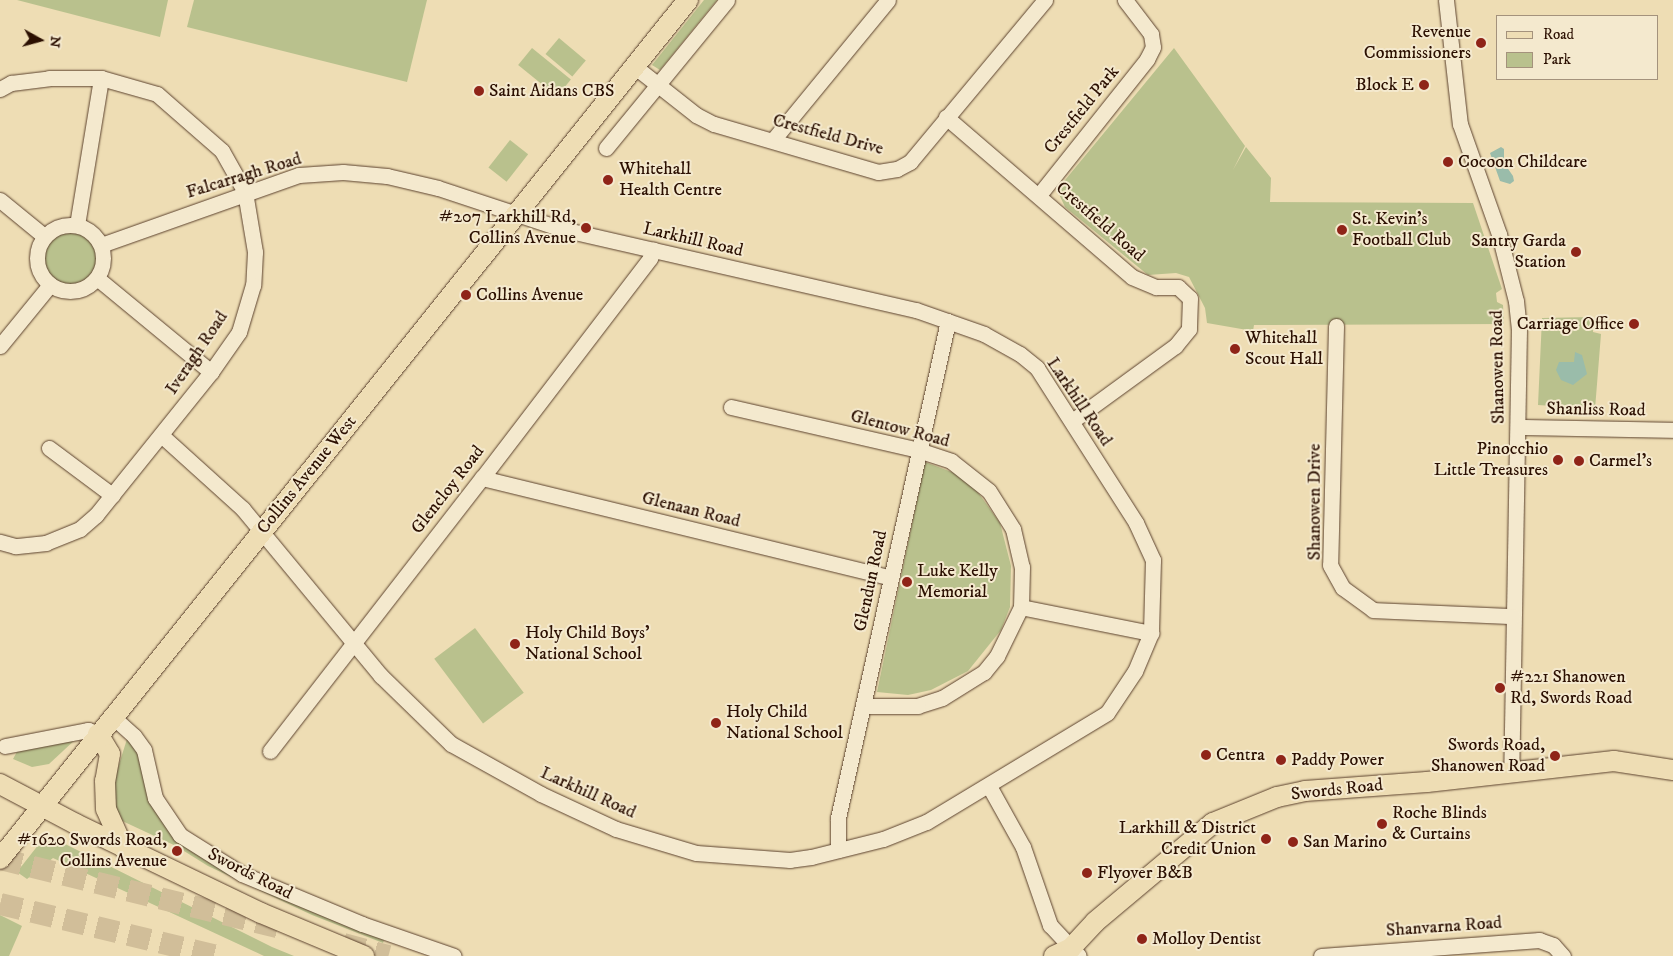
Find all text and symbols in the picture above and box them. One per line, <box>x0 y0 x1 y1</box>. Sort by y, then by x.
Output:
north arrow <box>15 15 65 65</box>
legend <box>1496 15 1658 80</box>
place label: Revenue Commissioners <box>1364 22 1471 64</box>
text: Road <box>1543 25 1574 44</box>
text: N <box>45 35 65 49</box>
marker: Revenue Commissioners <box>1475 37 1487 49</box>
text: Park <box>1543 50 1571 69</box>
street label: Crestfield Park <box>1040 62 1124 158</box>
place label: Block E <box>1355 74 1414 96</box>
marker: Block E <box>1418 79 1430 91</box>
place label: Saint Aidans CBS <box>489 80 614 102</box>
marker: Saint Aidans CBS <box>473 85 485 97</box>
street label: Crestfield Drive <box>770 110 886 160</box>
street label: Falcarragh Road <box>184 148 304 204</box>
place label: Cocoon Childcare <box>1458 151 1587 173</box>
marker: Cocoon Childcare <box>1442 156 1454 168</box>
place label: Whitehall Health Centre <box>619 159 722 202</box>
marker: Whitehall Health Centre <box>601 173 615 187</box>
street label: Crestfield Road <box>1051 177 1149 267</box>
place label: #207 Larkhill Rd, Collins Avenue <box>439 207 576 250</box>
place label: St. Kevin's Football Club <box>1352 209 1451 252</box>
street label: Larkhill Road <box>641 218 745 262</box>
marker: #207 Larkhill Rd, Collins Avenue <box>580 222 592 234</box>
marker: St. Kevin's Football Club <box>1336 224 1348 236</box>
place label: Santry Garda Station <box>1471 231 1566 274</box>
marker: Santry Garda Station <box>1570 246 1582 258</box>
place label: Collins Avenue <box>476 284 583 306</box>
marker: Collins Avenue <box>460 289 472 301</box>
street label: Iveragh Road <box>161 307 233 399</box>
street label: Shanowen Road <box>1486 310 1510 424</box>
place label: Carriage Office <box>1517 313 1624 335</box>
marker: Carriage Office <box>1628 318 1640 330</box>
place label: Whitehall Scout Hall <box>1245 328 1323 370</box>
marker: Whitehall Scout Hall <box>1229 343 1241 355</box>
street label: Larkhill Road <box>1041 354 1117 450</box>
street label: Shanliss Road <box>1546 398 1646 422</box>
street label: Glentow Road <box>848 405 952 453</box>
street label: Collins Avenue West <box>253 411 361 539</box>
place label: Pinocchio Little Treasures <box>1434 439 1548 482</box>
street label: Glencloy Road <box>407 441 489 539</box>
street label: Shanowen Drive <box>1304 444 1326 560</box>
place label: Carmel's <box>1589 450 1652 472</box>
marker: Pinocchio Little Treasures <box>1552 454 1564 466</box>
marker: Carmel's <box>1573 455 1585 467</box>
street label: Glenaan Road <box>640 487 742 533</box>
street label: Glendun Road <box>850 528 892 634</box>
place label: Luke Kelly Memorial <box>917 561 998 604</box>
marker: Luke Kelly Memorial <box>901 576 913 588</box>
place label: Holy Child Boys' National School <box>525 623 650 666</box>
marker: Holy Child Boys' National School <box>509 638 521 650</box>
place label: #221 Shanowen Rd, Swords Road <box>1510 667 1632 710</box>
marker: #221 Shanowen Rd, Swords Road <box>1494 682 1506 694</box>
place label: Holy Child National School <box>726 702 843 744</box>
marker: Holy Child National School <box>710 717 722 729</box>
place label: Swords Road, Shanowen Road <box>1431 735 1545 778</box>
place label: Centra <box>1216 744 1265 766</box>
marker: Centra <box>1200 749 1212 761</box>
place label: Paddy Power <box>1291 749 1384 771</box>
marker: Swords Road, Shanowen Road <box>1549 750 1561 762</box>
marker: Paddy Power <box>1275 754 1287 766</box>
street label: Larkhill Road <box>537 762 639 824</box>
street label: Swords Road <box>1290 774 1384 806</box>
place label: Roche Blinds & Curtains <box>1392 803 1487 846</box>
place label: Larkhill & District Credit Union <box>1119 818 1256 861</box>
marker: Roche Blinds & Curtains <box>1376 818 1388 830</box>
place label: #1620 Swords Road, Collins Avenue <box>17 830 167 872</box>
place label: San Marino <box>1303 831 1387 853</box>
marker: Larkhill & District Credit Union <box>1260 833 1272 845</box>
marker: San Marino <box>1287 836 1299 848</box>
street label: Swords Road <box>204 843 296 905</box>
marker: #1620 Swords Road, Collins Avenue <box>171 845 183 857</box>
place label: Flyover B&B <box>1097 862 1193 884</box>
marker: Flyover B&B <box>1081 867 1093 879</box>
street label: Shanvarna Road <box>1385 912 1503 942</box>
place label: Molloy Dentist <box>1152 928 1261 950</box>
marker: Molloy Dentist <box>1136 933 1148 945</box>

